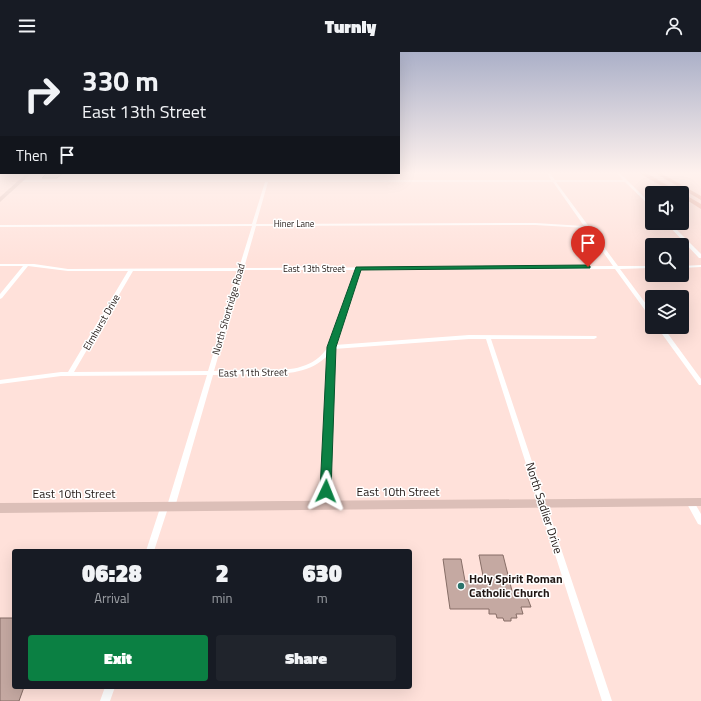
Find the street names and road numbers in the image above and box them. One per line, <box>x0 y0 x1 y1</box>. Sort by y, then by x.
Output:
street label: Hiner Lane <box>274 217 315 230</box>
street label: North Shortridge Road <box>208 262 249 357</box>
street label: East 13th Street <box>283 262 346 275</box>
street label: Elmhurst Drive <box>79 291 124 353</box>
street label: East 11th Street <box>218 364 288 381</box>
street label: North Sadlier Drive <box>521 460 568 556</box>
street label: East 10th Street <box>357 482 440 501</box>
street label: East 10th Street <box>33 484 116 503</box>

